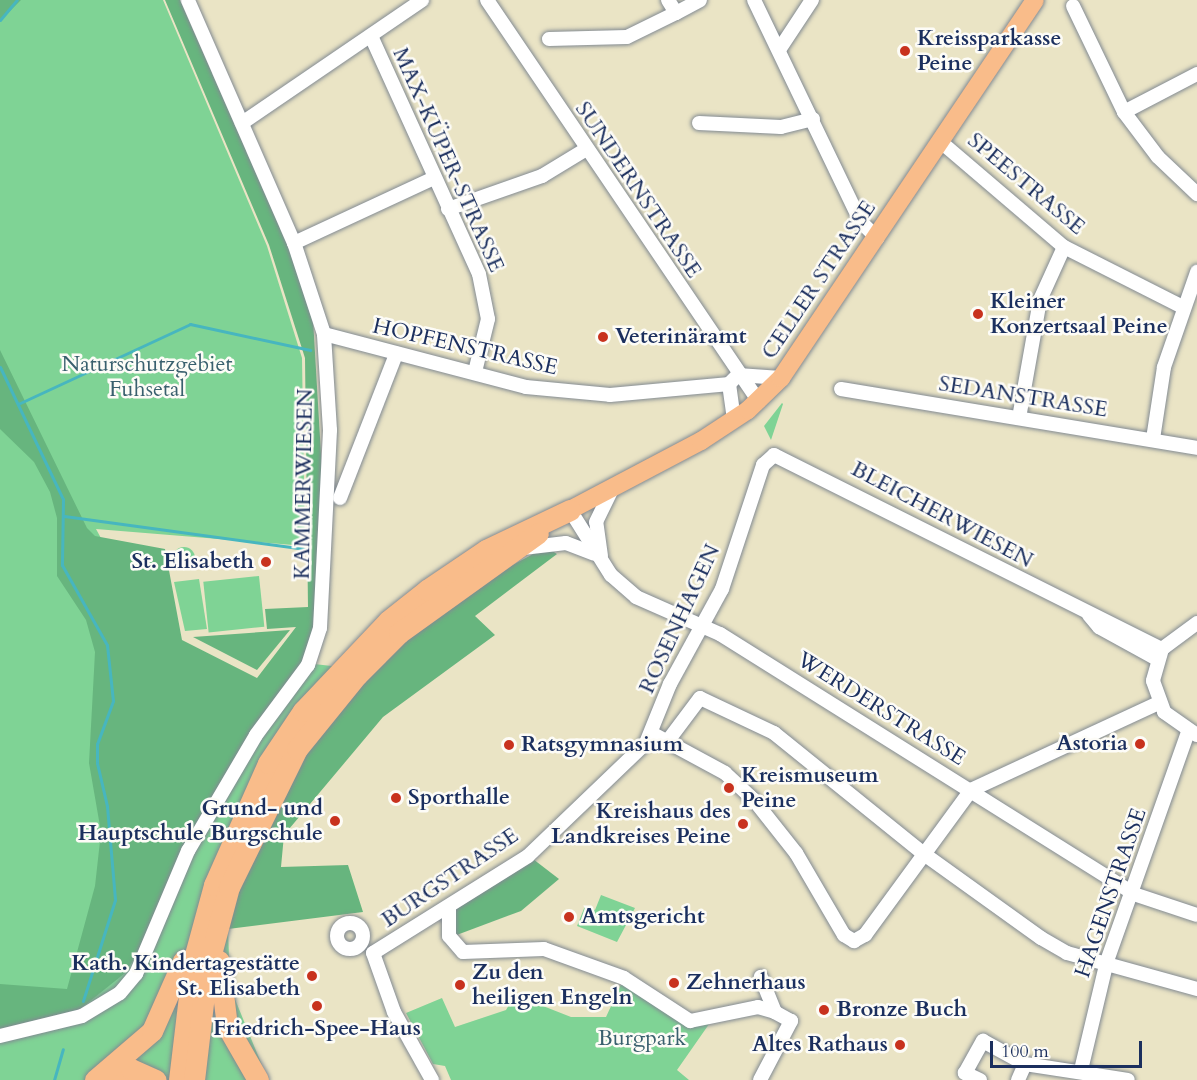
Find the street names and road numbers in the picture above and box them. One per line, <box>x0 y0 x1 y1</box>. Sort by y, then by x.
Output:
street label: MAX-KÜPER-STRASSE <box>386 44 510 276</box>
street label: SUNDERNSTRASSE <box>569 97 707 283</box>
street label: SPEESTRASSE <box>962 127 1090 241</box>
street label: CELLER STRASSE <box>756 196 882 364</box>
street label: HOPFENSTRASSE <box>370 313 560 381</box>
street label: SEDANSTRASSE <box>937 371 1109 423</box>
street label: KAMMERWIESEN <box>289 388 319 580</box>
street label: BLEICHERWIESEN <box>847 456 1037 574</box>
street label: ROSENHAGEN <box>634 540 726 698</box>
street label: WERDERSTRASSE <box>792 647 970 771</box>
street label: HAGENSTRASSE <box>1070 805 1152 981</box>
street label: BURGSTRASSE <box>377 823 523 933</box>

